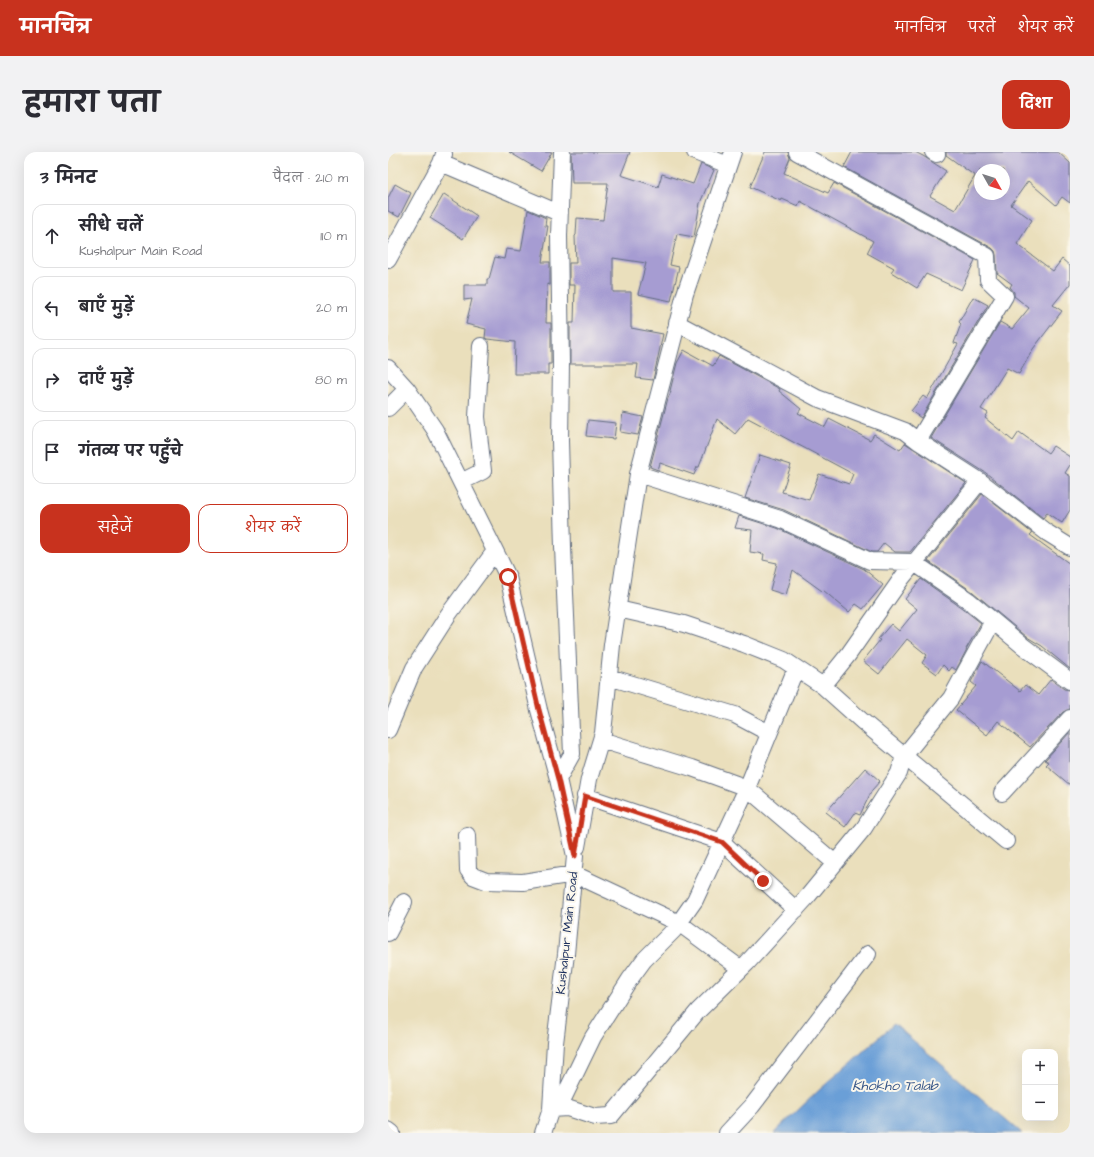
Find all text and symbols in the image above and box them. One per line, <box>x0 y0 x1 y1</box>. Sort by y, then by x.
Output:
text: मानचित्र <box>20 14 91 41</box>
text: मानचित्र <box>895 18 946 38</box>
text: परतें <box>968 18 996 38</box>
text: शेयर करें <box>1018 18 1074 38</box>
button: दिशा <box>1002 80 1070 129</box>
text: हमारा पता <box>24 84 160 123</box>
north arrow <box>974 164 1010 200</box>
text: 3 मिनट <box>40 166 97 190</box>
text: पैदल · 210 m <box>273 169 348 187</box>
text: सीधे चलें <box>79 216 143 237</box>
icon: ahead <box>41 225 63 247</box>
text: 110 m <box>320 227 347 245</box>
text: Kushalpur Main Road <box>79 242 202 260</box>
icon: left <box>41 297 63 319</box>
text: बाएँ मुड़ें <box>79 297 134 318</box>
text: 20 m <box>316 299 347 317</box>
icon: right <box>41 369 63 391</box>
text: दाएँ मुड़ें <box>79 369 133 390</box>
text: 80 m <box>315 371 347 389</box>
icon: arrive <box>41 441 63 463</box>
text: गंतव्य पर पहुँचे <box>79 441 182 462</box>
button: सहेजें <box>40 504 190 553</box>
button: शेयर करें <box>198 504 348 553</box>
route start <box>499 568 517 586</box>
street label: Kushalpur Main Road <box>552 870 582 995</box>
route end <box>754 872 772 890</box>
map controls <box>1022 1049 1058 1121</box>
button: + <box>1022 1049 1058 1085</box>
water label: Khokho Talab <box>852 1076 939 1096</box>
button: − <box>1022 1085 1058 1121</box>

